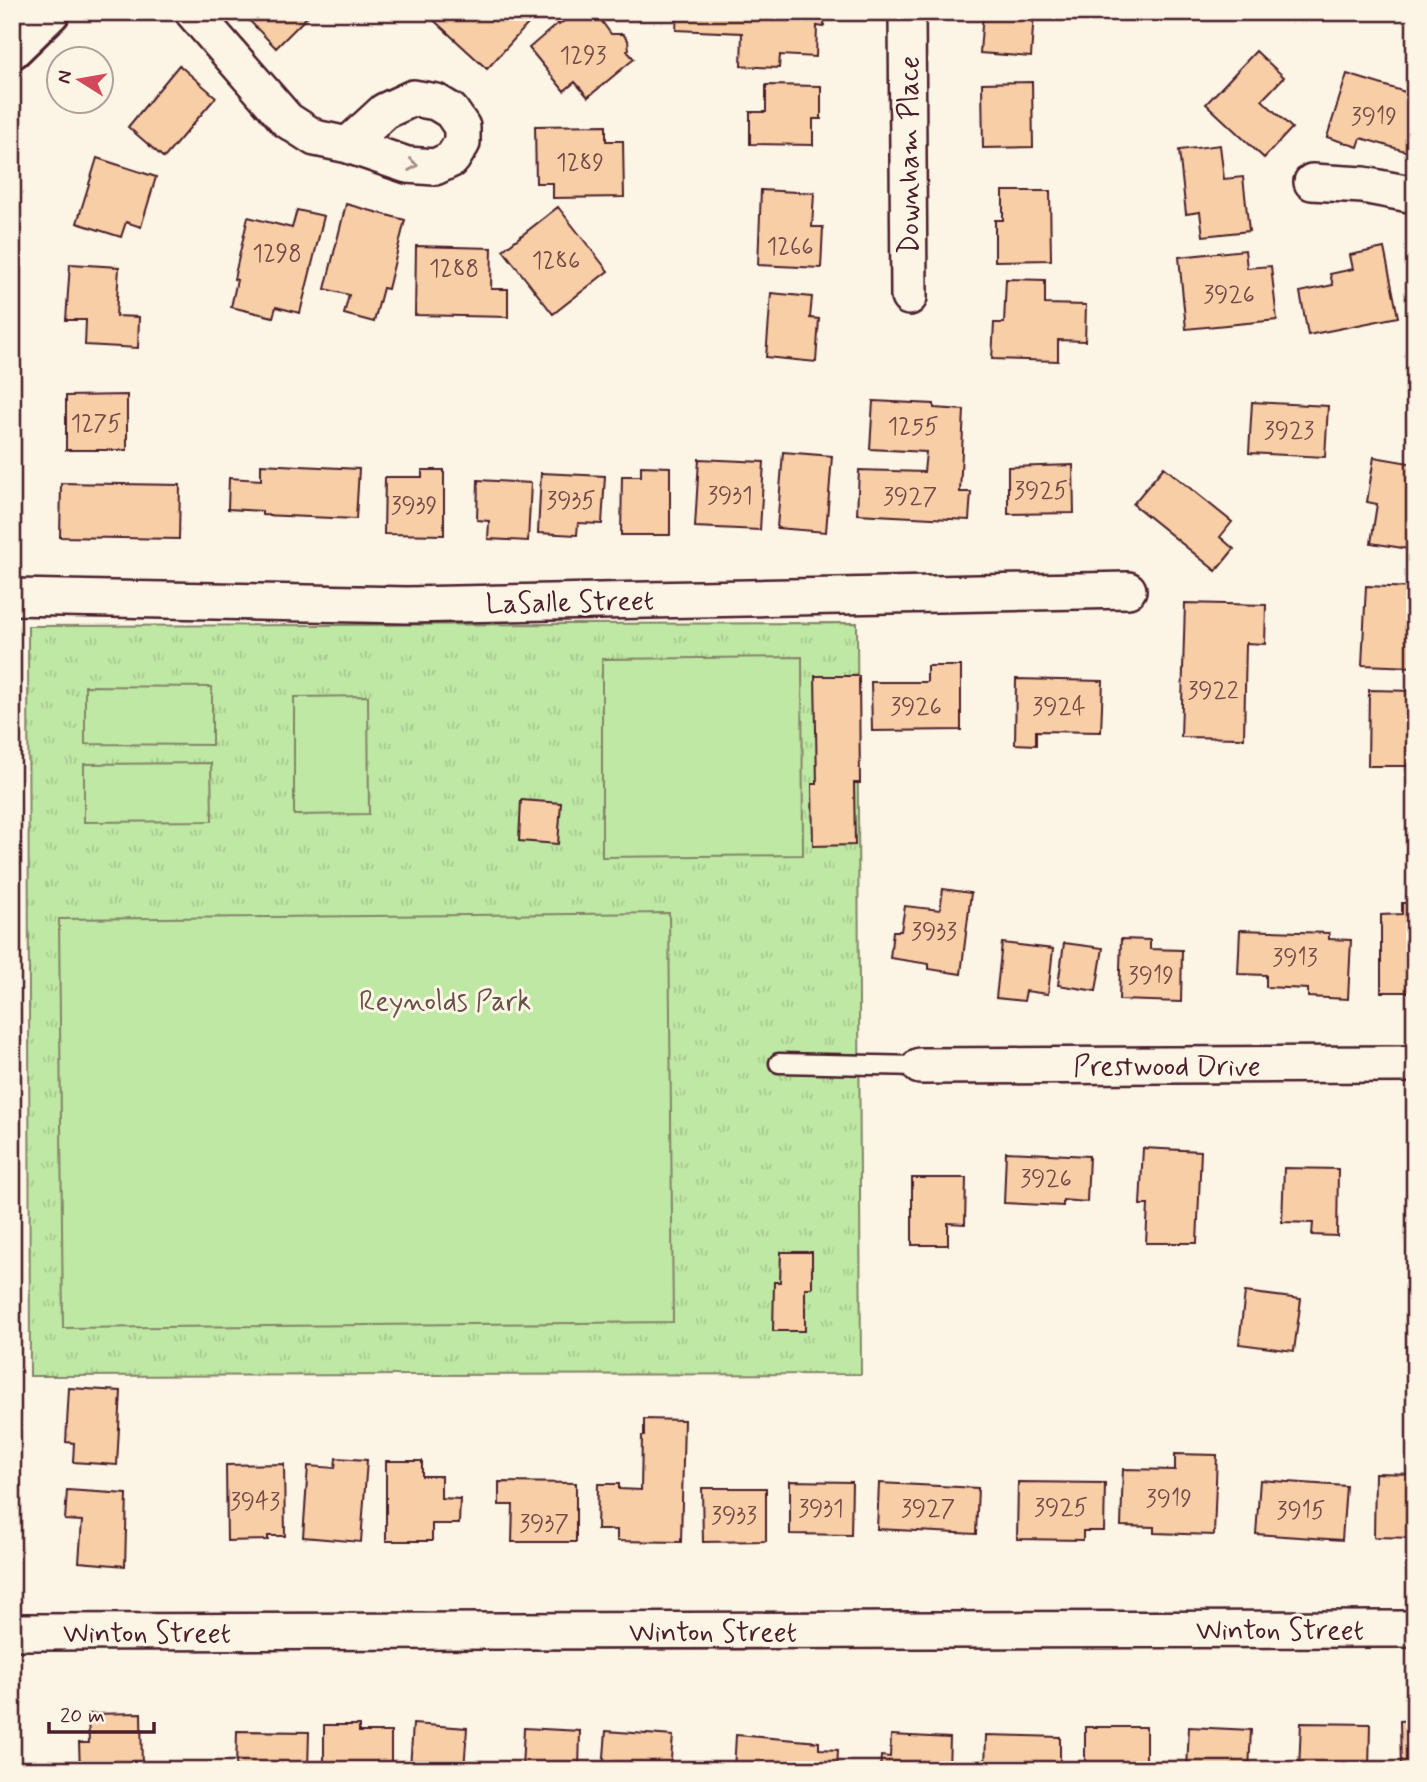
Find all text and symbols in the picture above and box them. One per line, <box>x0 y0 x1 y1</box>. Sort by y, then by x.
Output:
house number: 1293 <box>560 41 607 72</box>
north arrow <box>46 46 116 116</box>
street label: Downham Place <box>892 56 929 254</box>
text: N <box>51 68 78 86</box>
house number: 3919 <box>1351 102 1397 133</box>
house number: 1289 <box>556 148 604 179</box>
one-way arrow <box>407 157 419 172</box>
house number: 1266 <box>767 232 814 263</box>
house number: 1298 <box>252 239 302 270</box>
house number: 1286 <box>532 246 580 277</box>
house number: 1288 <box>429 254 479 285</box>
house number: 3926 <box>1203 280 1255 311</box>
house number: 1275 <box>70 409 122 440</box>
house number: 1255 <box>887 412 939 443</box>
house number: 3923 <box>1264 416 1314 447</box>
house number: 3925 <box>1014 476 1068 507</box>
house number: 3931 <box>707 481 753 512</box>
house number: 3927 <box>883 482 937 513</box>
house number: 3935 <box>546 486 596 517</box>
house number: 3939 <box>391 491 437 522</box>
street label: LaSalle Street <box>486 584 654 623</box>
house number: 3922 <box>1187 676 1239 707</box>
house number: 3926 <box>890 692 942 723</box>
house number: 3924 <box>1032 692 1086 723</box>
house number: 3933 <box>911 917 957 948</box>
house number: 3913 <box>1272 943 1318 974</box>
house number: 3919 <box>1128 961 1174 992</box>
park label: Reynolds Park <box>359 984 531 1021</box>
street label: Prestwood Drive <box>1073 1049 1261 1086</box>
house number: 3926 <box>1020 1164 1072 1195</box>
house number: 3919 <box>1146 1484 1192 1515</box>
house number: 3943 <box>230 1487 280 1518</box>
house number: 3925 <box>1034 1493 1088 1524</box>
house number: 3931 <box>798 1494 844 1525</box>
house number: 3927 <box>901 1494 955 1525</box>
house number: 3915 <box>1277 1496 1325 1527</box>
house number: 3933 <box>711 1501 757 1532</box>
house number: 3937 <box>519 1509 569 1540</box>
street label: Winton Street <box>1196 1613 1364 1650</box>
street label: Winton Street <box>629 1615 797 1652</box>
street label: Winton Street <box>63 1616 231 1653</box>
scale bar <box>49 1691 154 1735</box>
text: 20 m <box>60 1702 105 1730</box>

